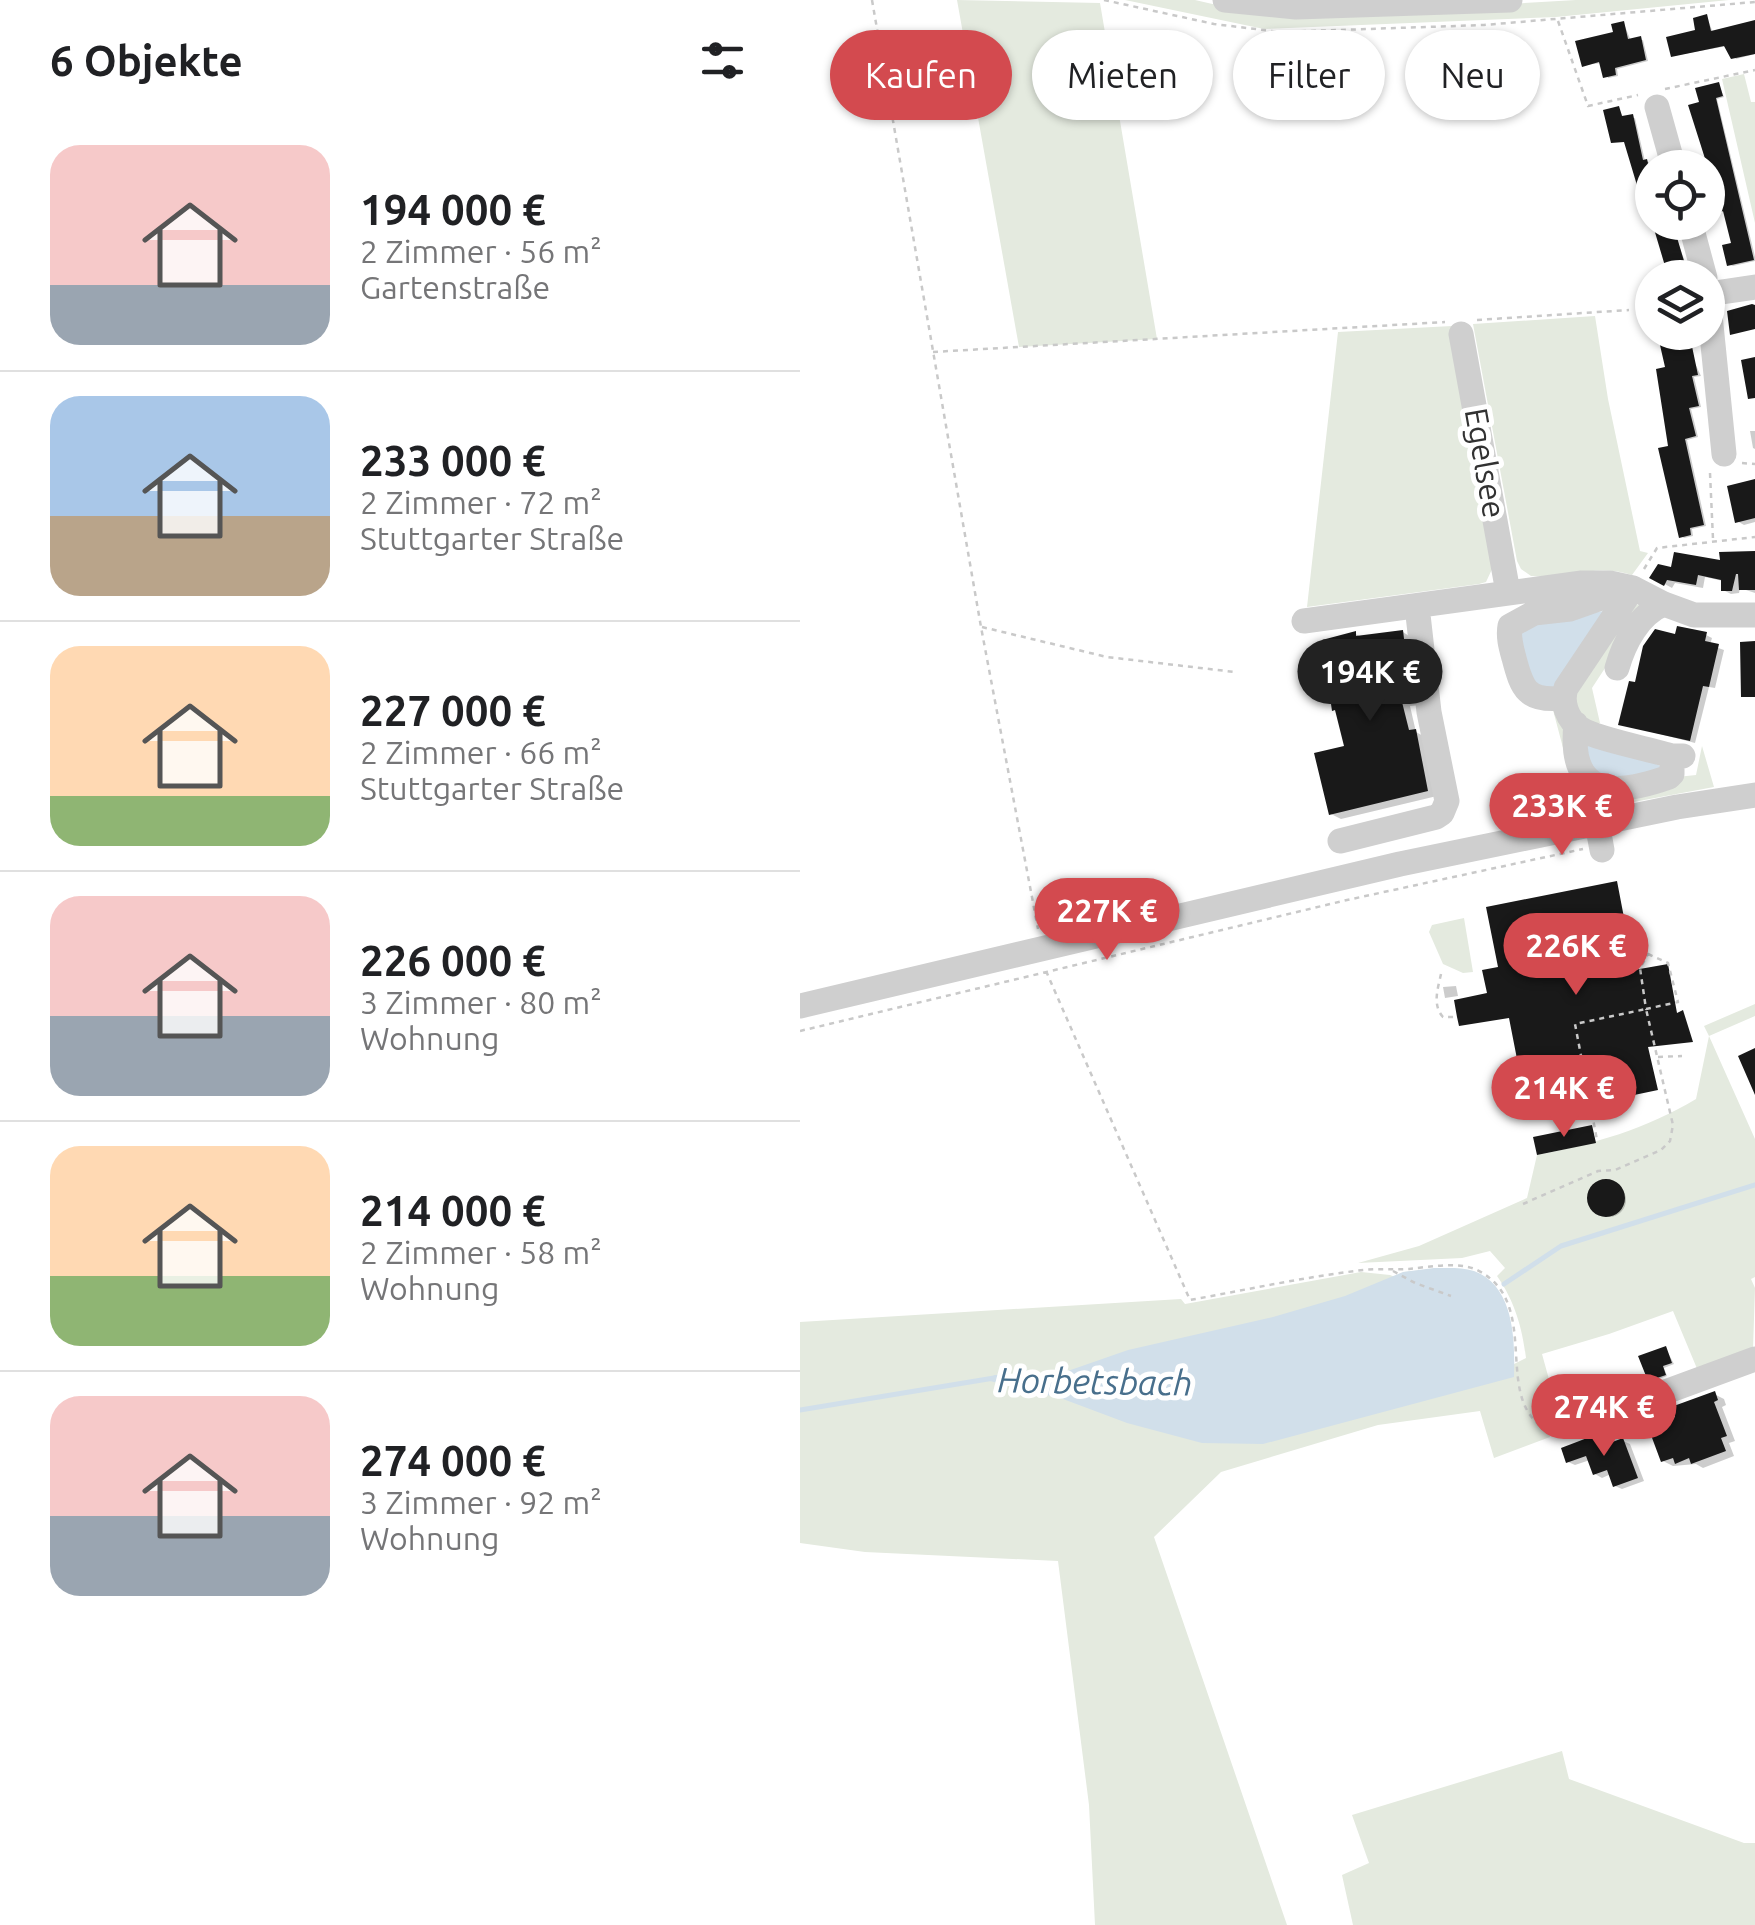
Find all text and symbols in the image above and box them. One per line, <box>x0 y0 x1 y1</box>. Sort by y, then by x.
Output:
chip: Kaufen <box>830 30 1012 120</box>
chip: Mieten <box>1032 30 1213 120</box>
chip: Filter <box>1233 30 1385 120</box>
chip: Neu <box>1405 30 1540 120</box>
icon: filters <box>695 33 750 88</box>
text: 6 Objekte <box>50 37 243 84</box>
map controls <box>1635 150 1725 350</box>
button: locate <box>1635 150 1725 240</box>
icon: home <box>130 185 250 305</box>
text: 194 000 € <box>360 186 546 233</box>
text: 2 Zimmer · 56 m² <box>360 233 602 269</box>
button: layers <box>1635 260 1725 350</box>
text: Gartenstraße <box>360 269 550 305</box>
street label: Egelsee <box>1459 405 1513 521</box>
icon: home <box>130 436 250 556</box>
text: 233 000 € <box>360 437 546 484</box>
text: 2 Zimmer · 72 m² <box>360 484 602 520</box>
text: Stuttgarter Straße <box>360 520 624 556</box>
pin: 194K € <box>1289 639 1451 724</box>
text: 194K € <box>1319 653 1421 689</box>
icon: home <box>130 686 250 806</box>
text: 227 000 € <box>360 687 546 734</box>
text: 2 Zimmer · 66 m² <box>360 734 602 770</box>
text: Stuttgarter Straße <box>360 770 624 806</box>
pin: 233K € <box>1481 773 1643 858</box>
text: 233K € <box>1511 787 1613 823</box>
pin: 227K € <box>1026 878 1188 963</box>
text: 227K € <box>1056 892 1158 928</box>
pin: 226K € <box>1495 913 1657 998</box>
text: 226K € <box>1525 927 1627 963</box>
icon: home <box>130 936 250 1056</box>
text: 226 000 € <box>360 937 546 984</box>
text: 3 Zimmer · 80 m² <box>360 984 602 1020</box>
text: Wohnung <box>360 1020 499 1056</box>
pin: 214K € <box>1483 1055 1645 1140</box>
text: 214K € <box>1513 1069 1615 1105</box>
icon: home <box>130 1186 250 1306</box>
text: 214 000 € <box>360 1187 546 1234</box>
text: 2 Zimmer · 58 m² <box>360 1234 602 1270</box>
text: Wohnung <box>360 1270 499 1306</box>
water label: Horbetsbach <box>997 1359 1193 1403</box>
pin: 274K € <box>1523 1374 1685 1459</box>
text: 274K € <box>1553 1388 1655 1424</box>
icon: home <box>130 1436 250 1556</box>
text: 274 000 € <box>360 1437 546 1484</box>
text: 3 Zimmer · 92 m² <box>360 1484 602 1520</box>
text: Wohnung <box>360 1520 499 1556</box>

